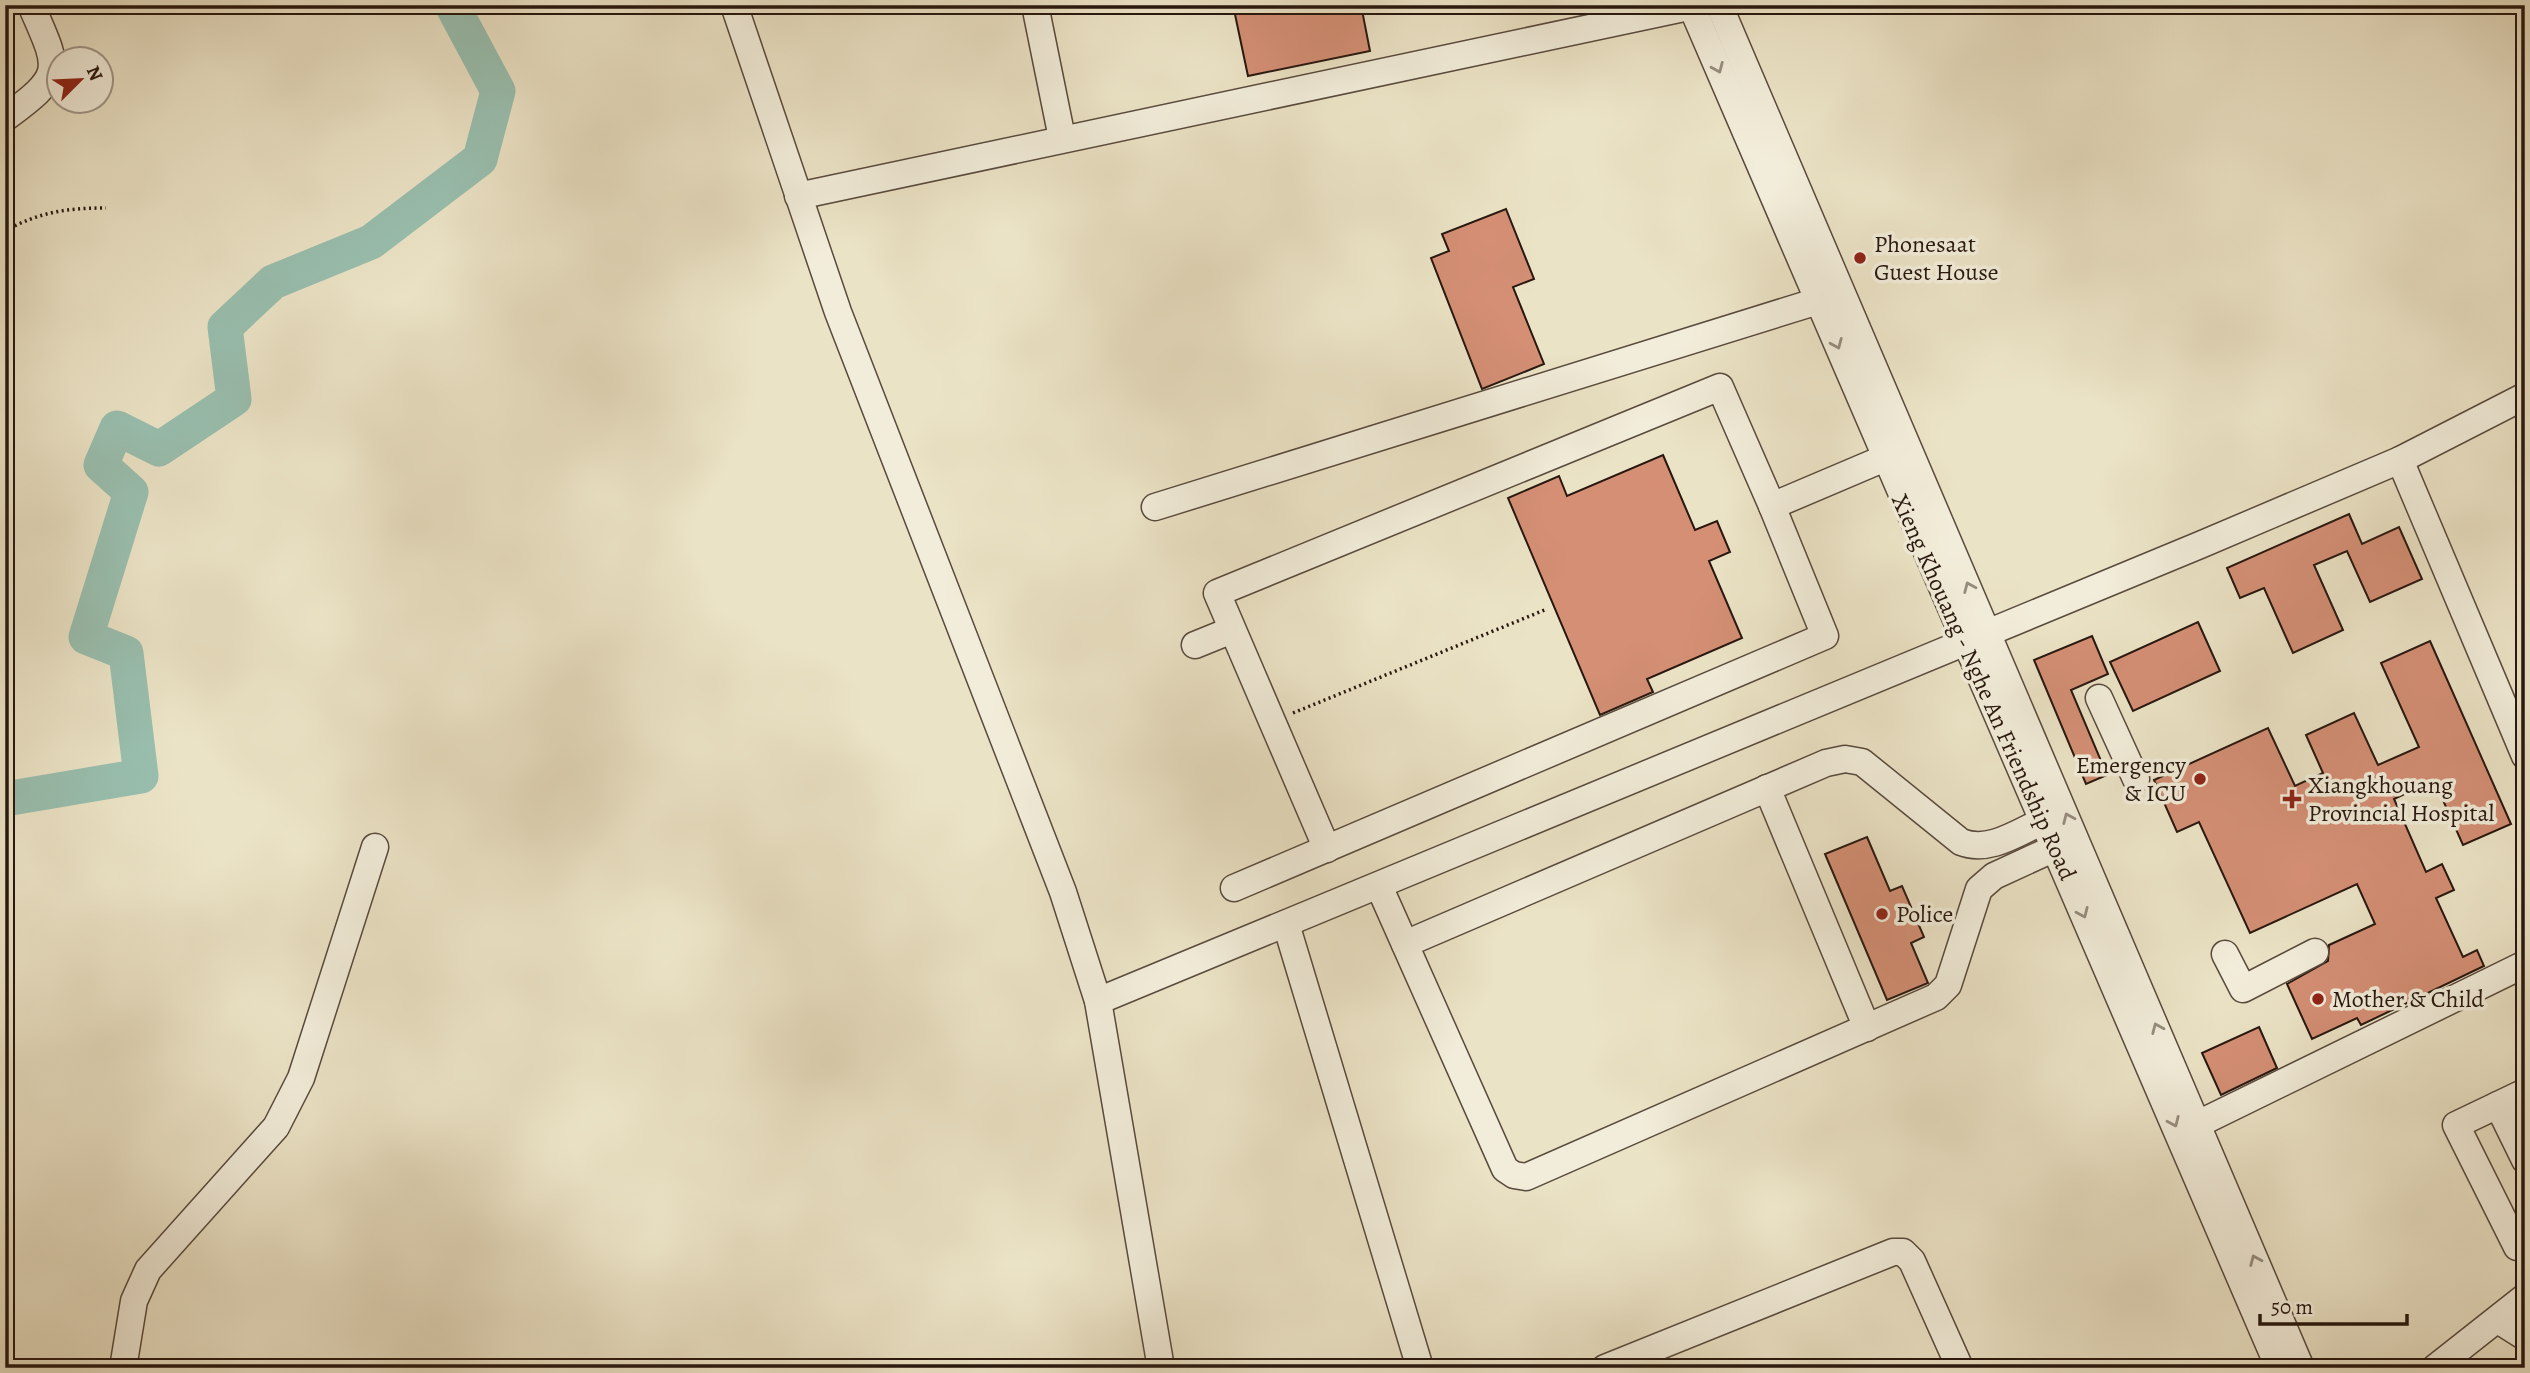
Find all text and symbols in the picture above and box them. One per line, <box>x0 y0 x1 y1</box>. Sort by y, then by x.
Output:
north arrow <box>46 46 116 116</box>
one-way arrow <box>1710 61 1724 73</box>
text: N <box>80 62 109 85</box>
place label: Phonesaat Guest House <box>1874 228 1999 288</box>
marker: Phonesaat Guest House <box>1852 250 1868 266</box>
one-way arrow <box>1829 337 1843 350</box>
street label: Xieng Khouang - Nghe An Friendship Road <box>1884 489 2084 885</box>
one-way arrow <box>1963 581 1977 593</box>
place label: Emergency & ICU <box>2076 749 2186 809</box>
place label: Xiangkhouang Provincial Hospital <box>2308 769 2495 829</box>
marker: Emergency & ICU <box>2192 771 2208 787</box>
marker: Xiangkhouang Provincial Hospital <box>2282 789 2302 809</box>
one-way arrow <box>2062 813 2076 825</box>
place label: Police <box>1896 898 1953 930</box>
marker: Police <box>1874 906 1890 922</box>
one-way arrow <box>2075 906 2089 918</box>
place label: Mother & Child <box>2332 983 2484 1015</box>
marker: Mother & Child <box>2310 991 2326 1007</box>
one-way arrow <box>2151 1022 2165 1035</box>
one-way arrow <box>2166 1114 2180 1127</box>
one-way arrow <box>2250 1254 2264 1266</box>
scale bar <box>2260 1282 2408 1326</box>
text: 50 m <box>2271 1293 2313 1321</box>

